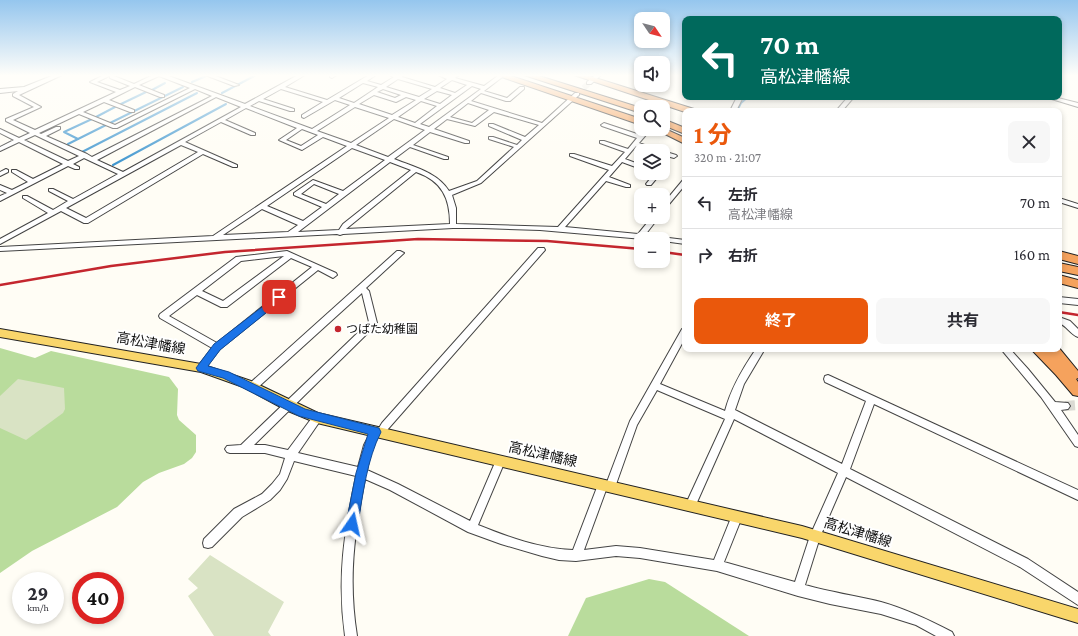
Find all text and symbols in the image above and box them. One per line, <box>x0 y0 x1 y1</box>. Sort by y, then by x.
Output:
north arrow <box>634 12 670 48</box>
map controls <box>634 12 670 268</box>
text: 70 m <box>760 29 819 60</box>
icon: left <box>694 32 746 84</box>
button: sound <box>634 56 670 92</box>
text: 高松津幡線 <box>760 67 850 87</box>
button: search <box>634 100 670 136</box>
text: 1 分 <box>694 121 732 148</box>
button: close <box>1008 121 1050 163</box>
button: layers <box>634 144 670 180</box>
text: 320 m · 21:07 <box>694 150 761 165</box>
text: 左折 <box>728 187 758 203</box>
button: + <box>634 188 670 224</box>
icon: left <box>694 192 716 214</box>
text: 70 m <box>1020 195 1050 211</box>
text: 高松津幡線 <box>728 207 793 222</box>
button: − <box>634 232 670 268</box>
icon: right <box>694 244 716 266</box>
text: 160 m <box>1014 247 1050 263</box>
text: 右折 <box>728 248 758 264</box>
pin <box>262 280 296 314</box>
icon: arrive <box>268 286 290 308</box>
button: 終了 <box>694 298 868 344</box>
button: 共有 <box>876 298 1050 344</box>
place label: つばた幼稚園 <box>346 322 418 336</box>
marker: つばた幼稚園 <box>333 324 343 334</box>
street label: 高松津幡線 <box>115 329 187 357</box>
street label: 高松津幡線 <box>507 438 579 470</box>
position arrow <box>331 503 373 545</box>
street label: 高松津幡線 <box>822 514 894 550</box>
speed limit sign: 40 <box>72 572 124 624</box>
text: 29 <box>27 582 49 604</box>
text: km/h <box>27 602 49 613</box>

